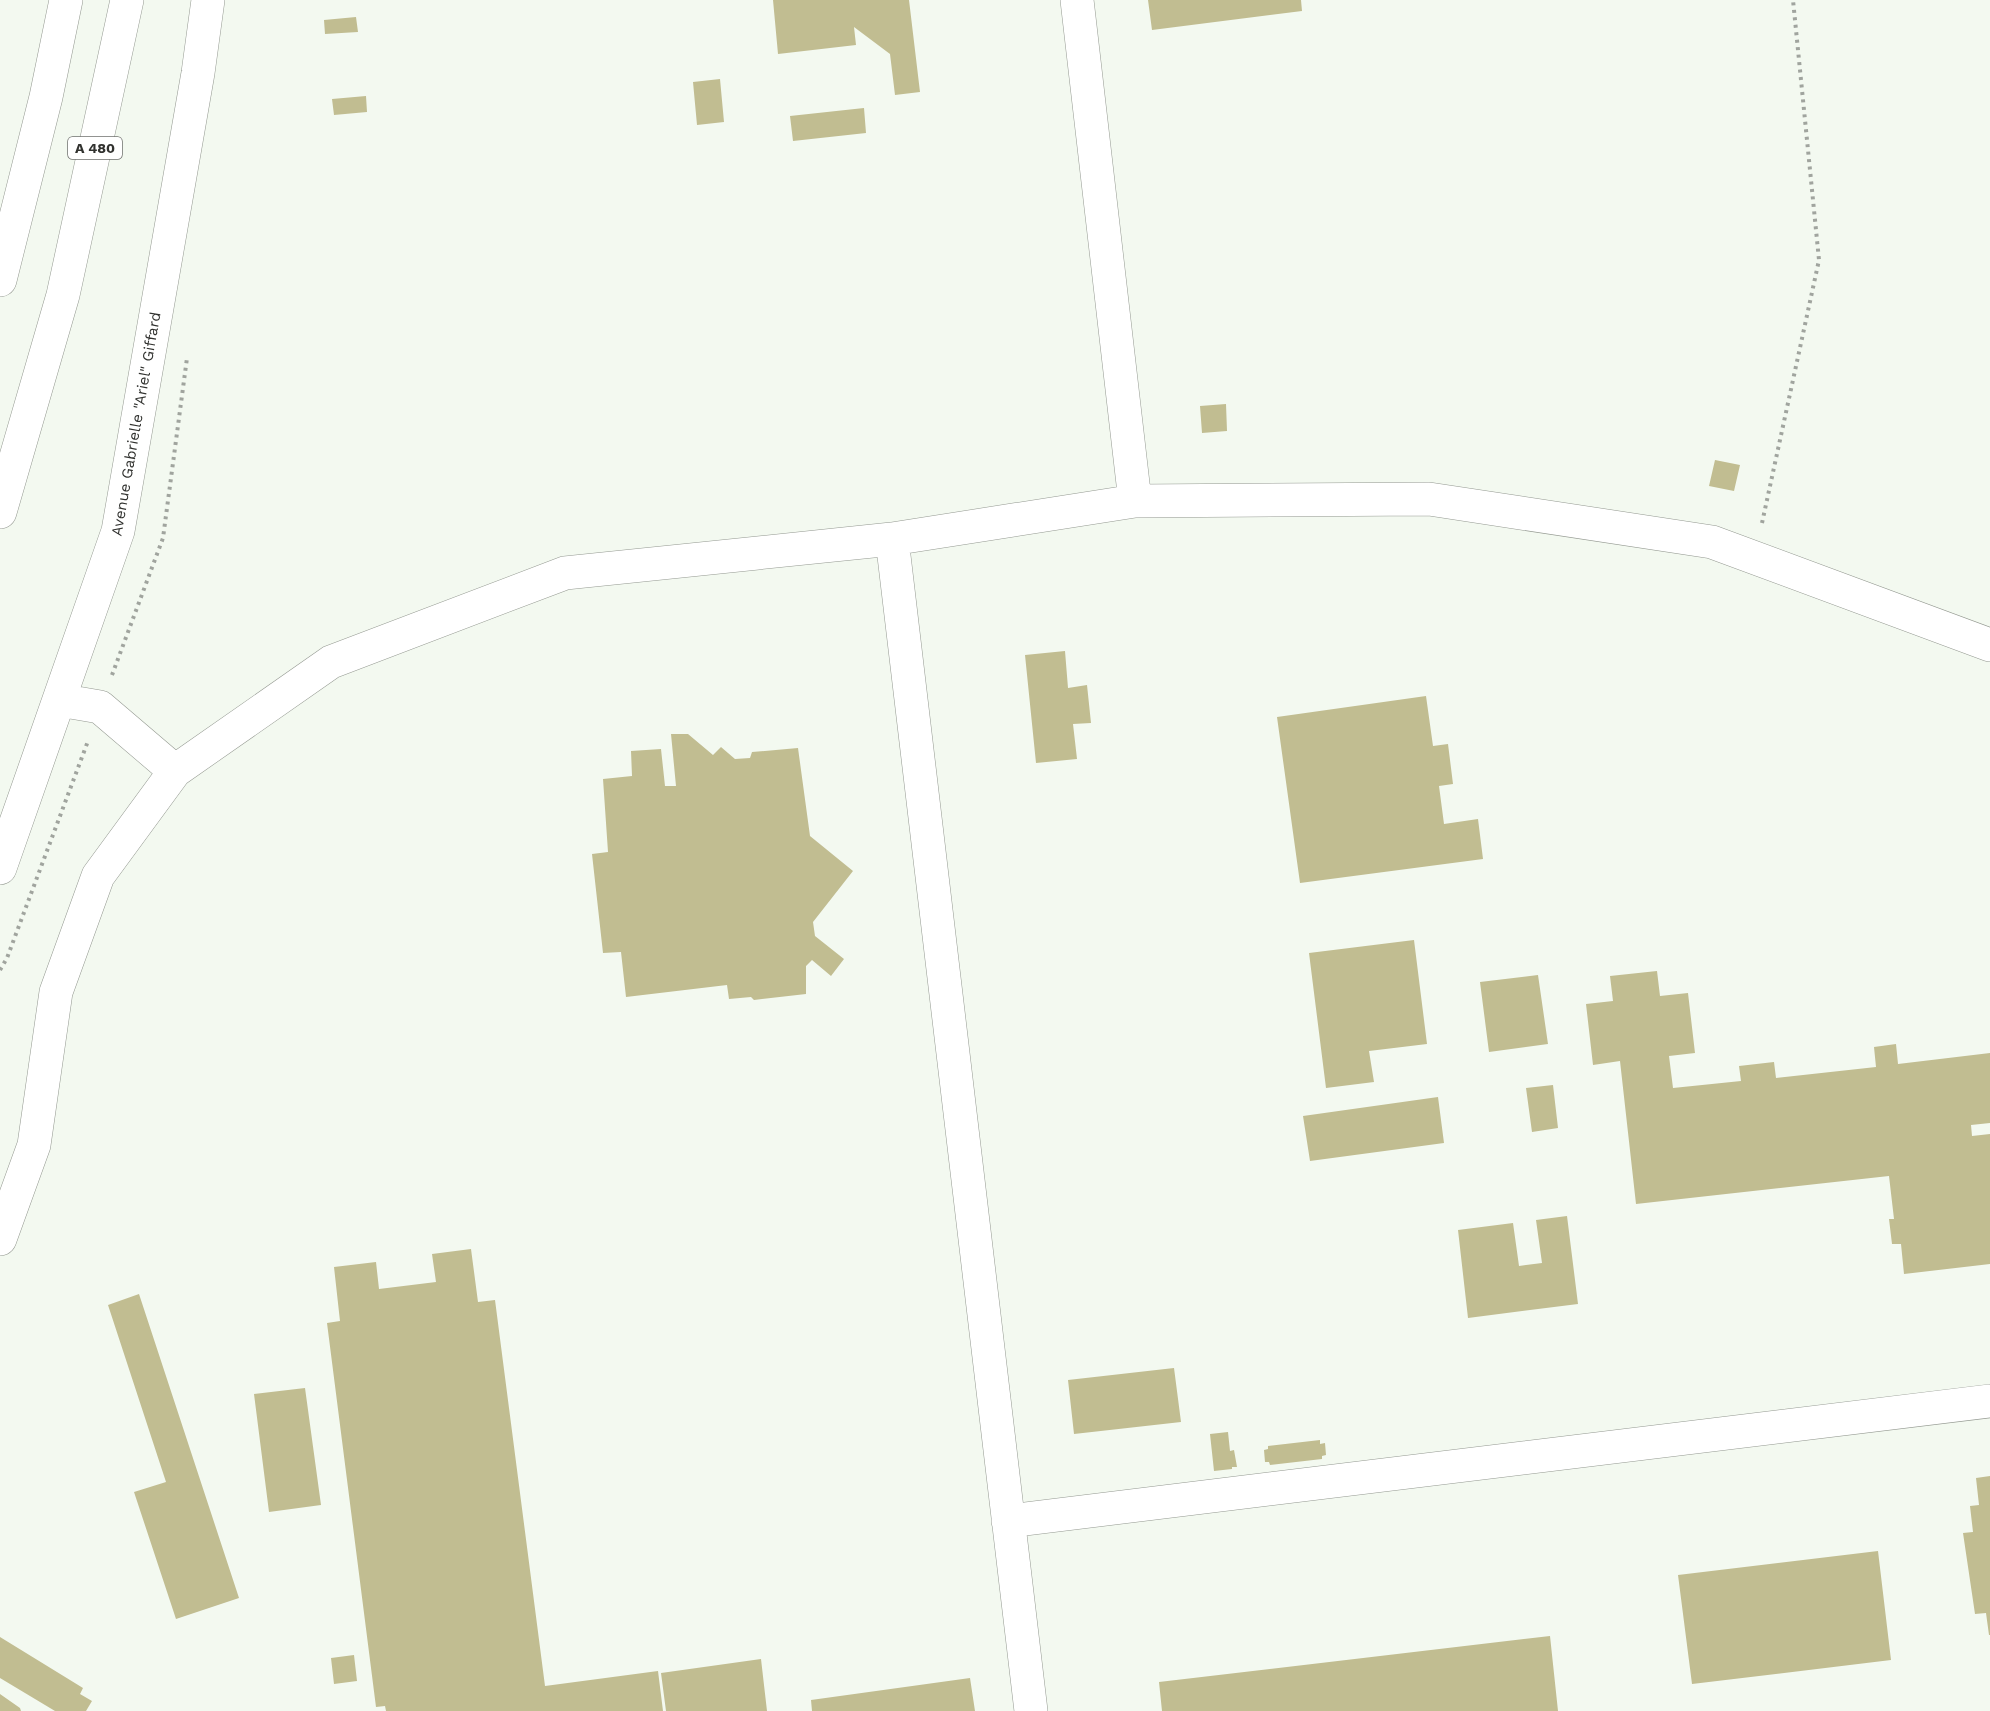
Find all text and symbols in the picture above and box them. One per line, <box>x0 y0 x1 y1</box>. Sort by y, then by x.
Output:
road number: A 480 <box>68 137 122 159</box>
street label: Avenue Gabrielle "Ariel" Giffard <box>107 311 165 537</box>

